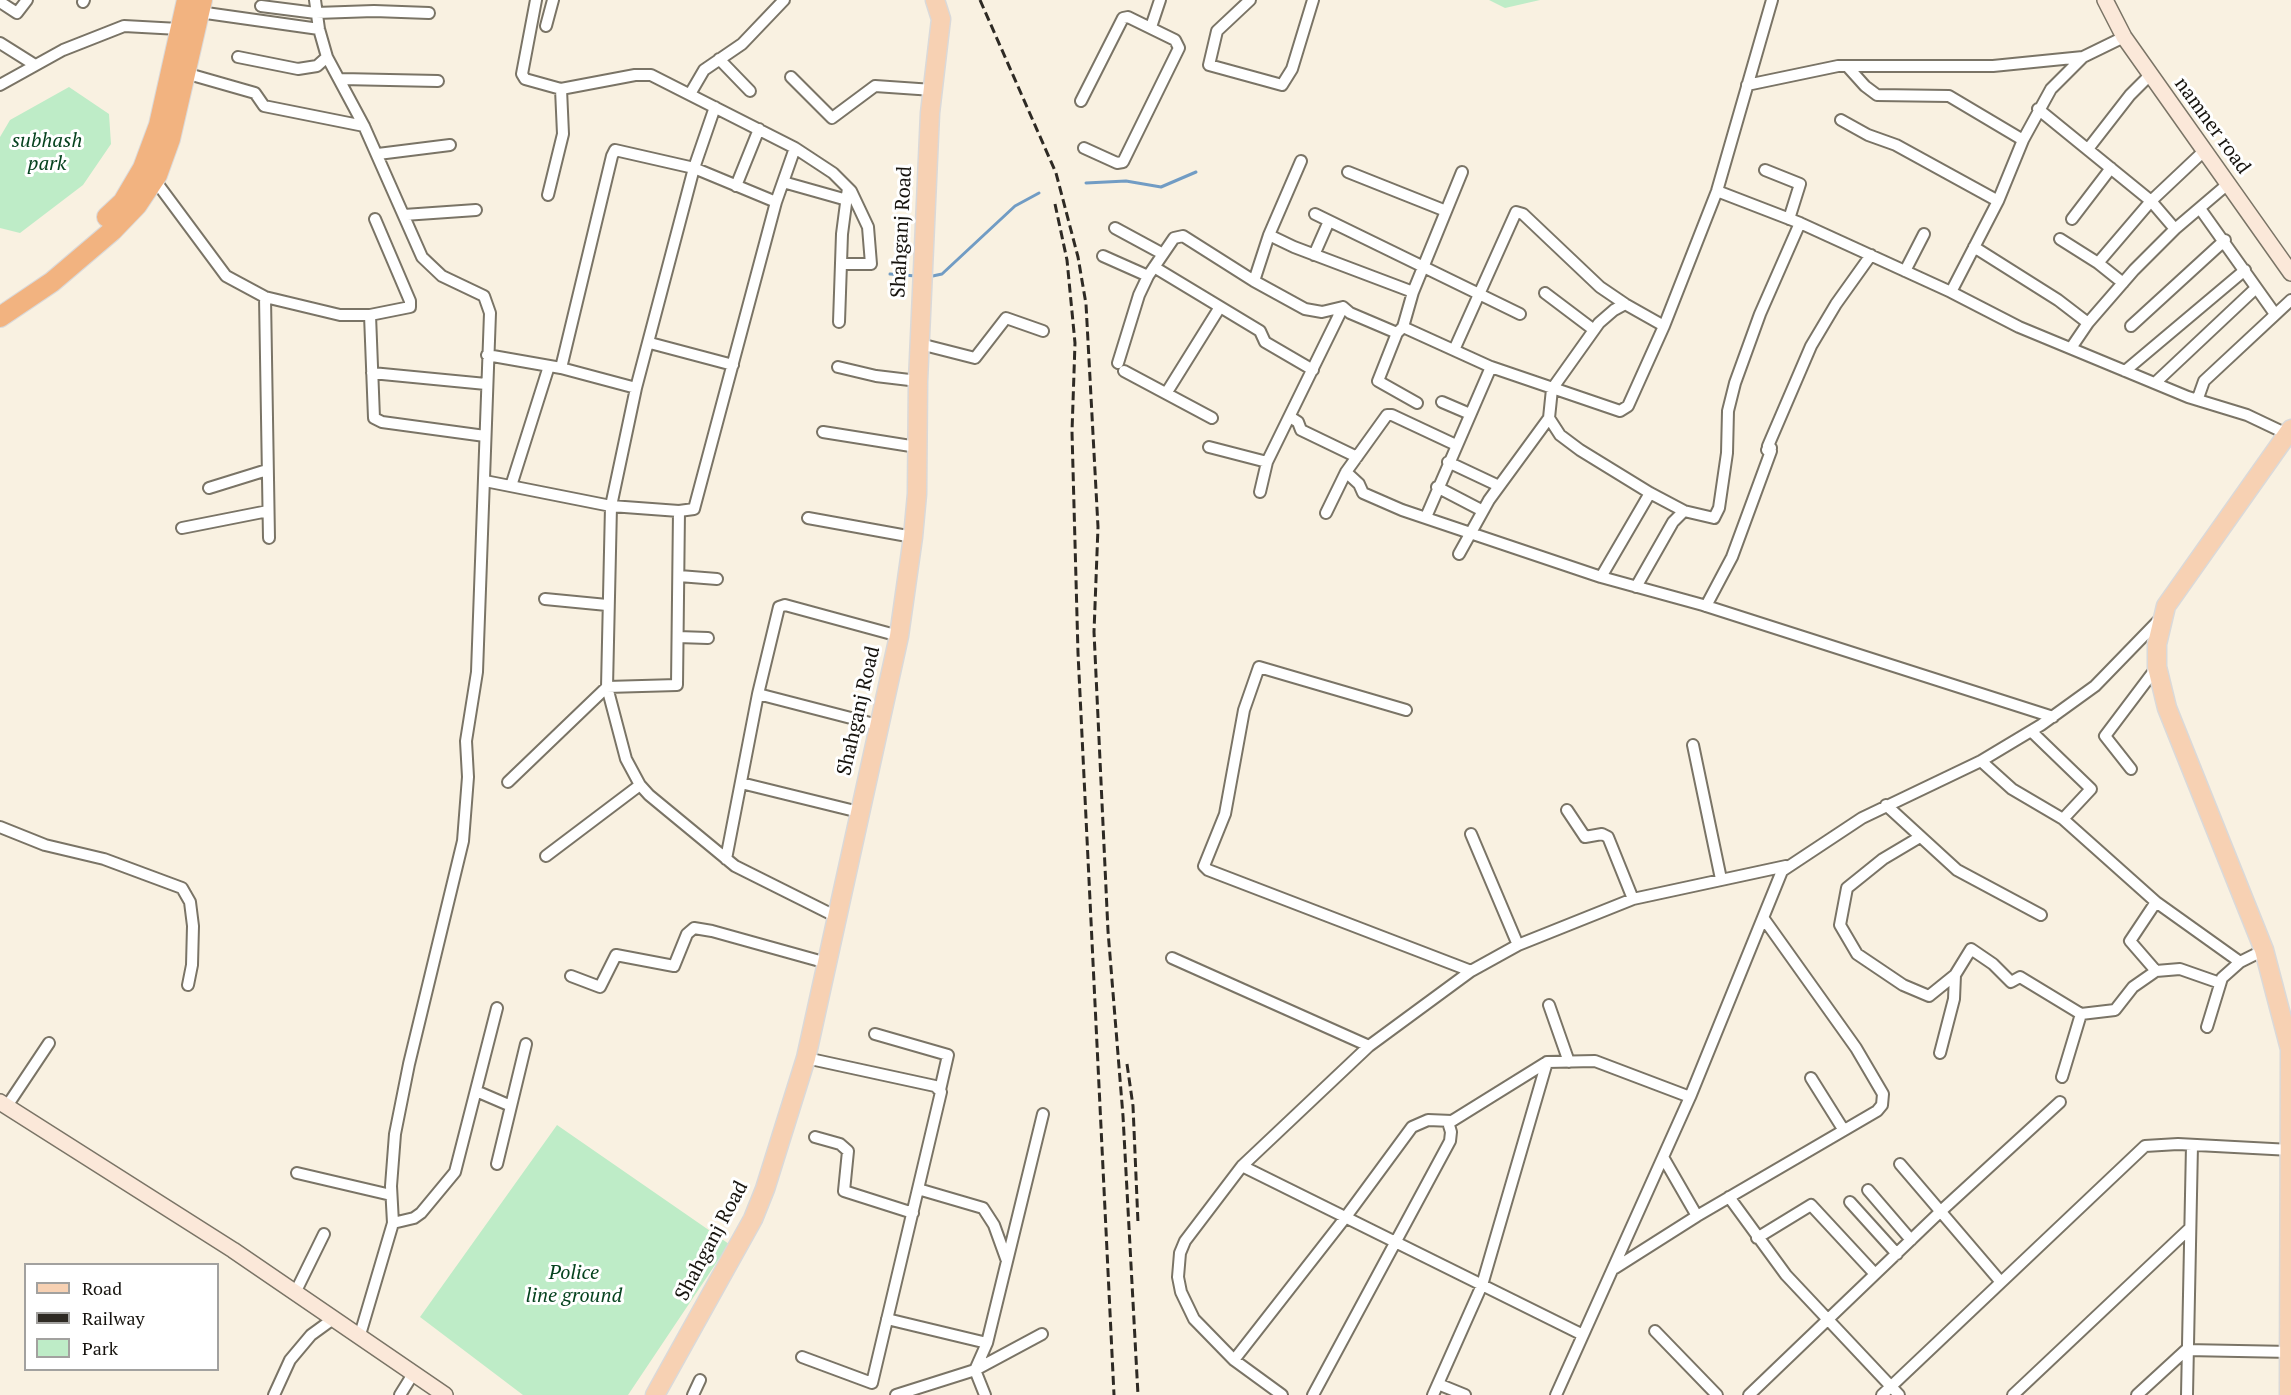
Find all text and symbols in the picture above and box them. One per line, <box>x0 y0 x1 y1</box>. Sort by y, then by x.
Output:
street label: namner road <box>2169 73 2255 179</box>
park label: subhash park <box>12 129 82 176</box>
street label: Shahganj Road <box>887 165 917 299</box>
street label: Shahganj Road <box>832 644 886 778</box>
street label: Shahganj Road <box>670 1177 754 1305</box>
park label: Police line ground <box>526 1261 622 1308</box>
legend <box>24 1263 219 1371</box>
text: Road <box>82 1276 122 1300</box>
text: Railway <box>82 1306 145 1330</box>
text: Park <box>82 1336 118 1360</box>

